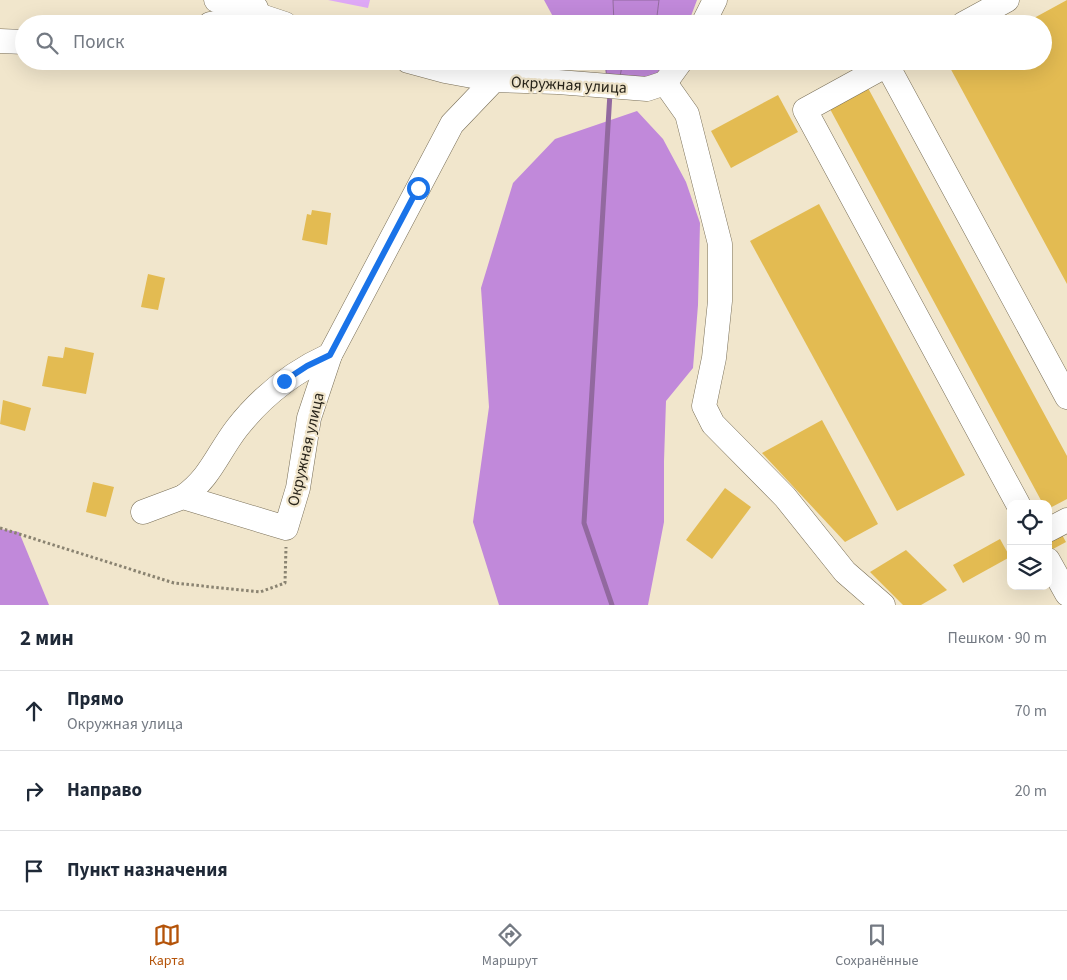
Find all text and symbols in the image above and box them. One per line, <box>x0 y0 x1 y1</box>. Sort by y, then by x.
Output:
search box <box>15 15 1052 70</box>
icon: search <box>33 29 61 57</box>
text: Поиск <box>73 29 124 56</box>
street label: Окружная улица <box>510 71 627 99</box>
route start <box>407 177 430 200</box>
route end <box>273 370 296 393</box>
street label: Окружная улица <box>282 390 330 508</box>
map controls <box>1007 500 1052 590</box>
button: locate <box>1007 500 1052 545</box>
button: layers <box>1007 545 1052 590</box>
text: 2 мин <box>20 623 74 653</box>
text: Пешком · 90 m <box>948 627 1047 649</box>
text: Прямо <box>67 686 124 713</box>
icon: ahead <box>20 697 48 725</box>
text: 70 m <box>1015 700 1047 722</box>
text: Окружная улица <box>67 713 183 735</box>
icon: right <box>20 777 48 805</box>
text: Направо <box>67 777 142 804</box>
text: 20 m <box>1015 780 1047 802</box>
icon: arrive <box>20 857 48 885</box>
text: Пункт назначения <box>67 857 228 884</box>
tab: Карта <box>149 921 185 971</box>
tab: Маршрут <box>482 921 538 971</box>
tab: Сохранённые <box>835 921 918 971</box>

